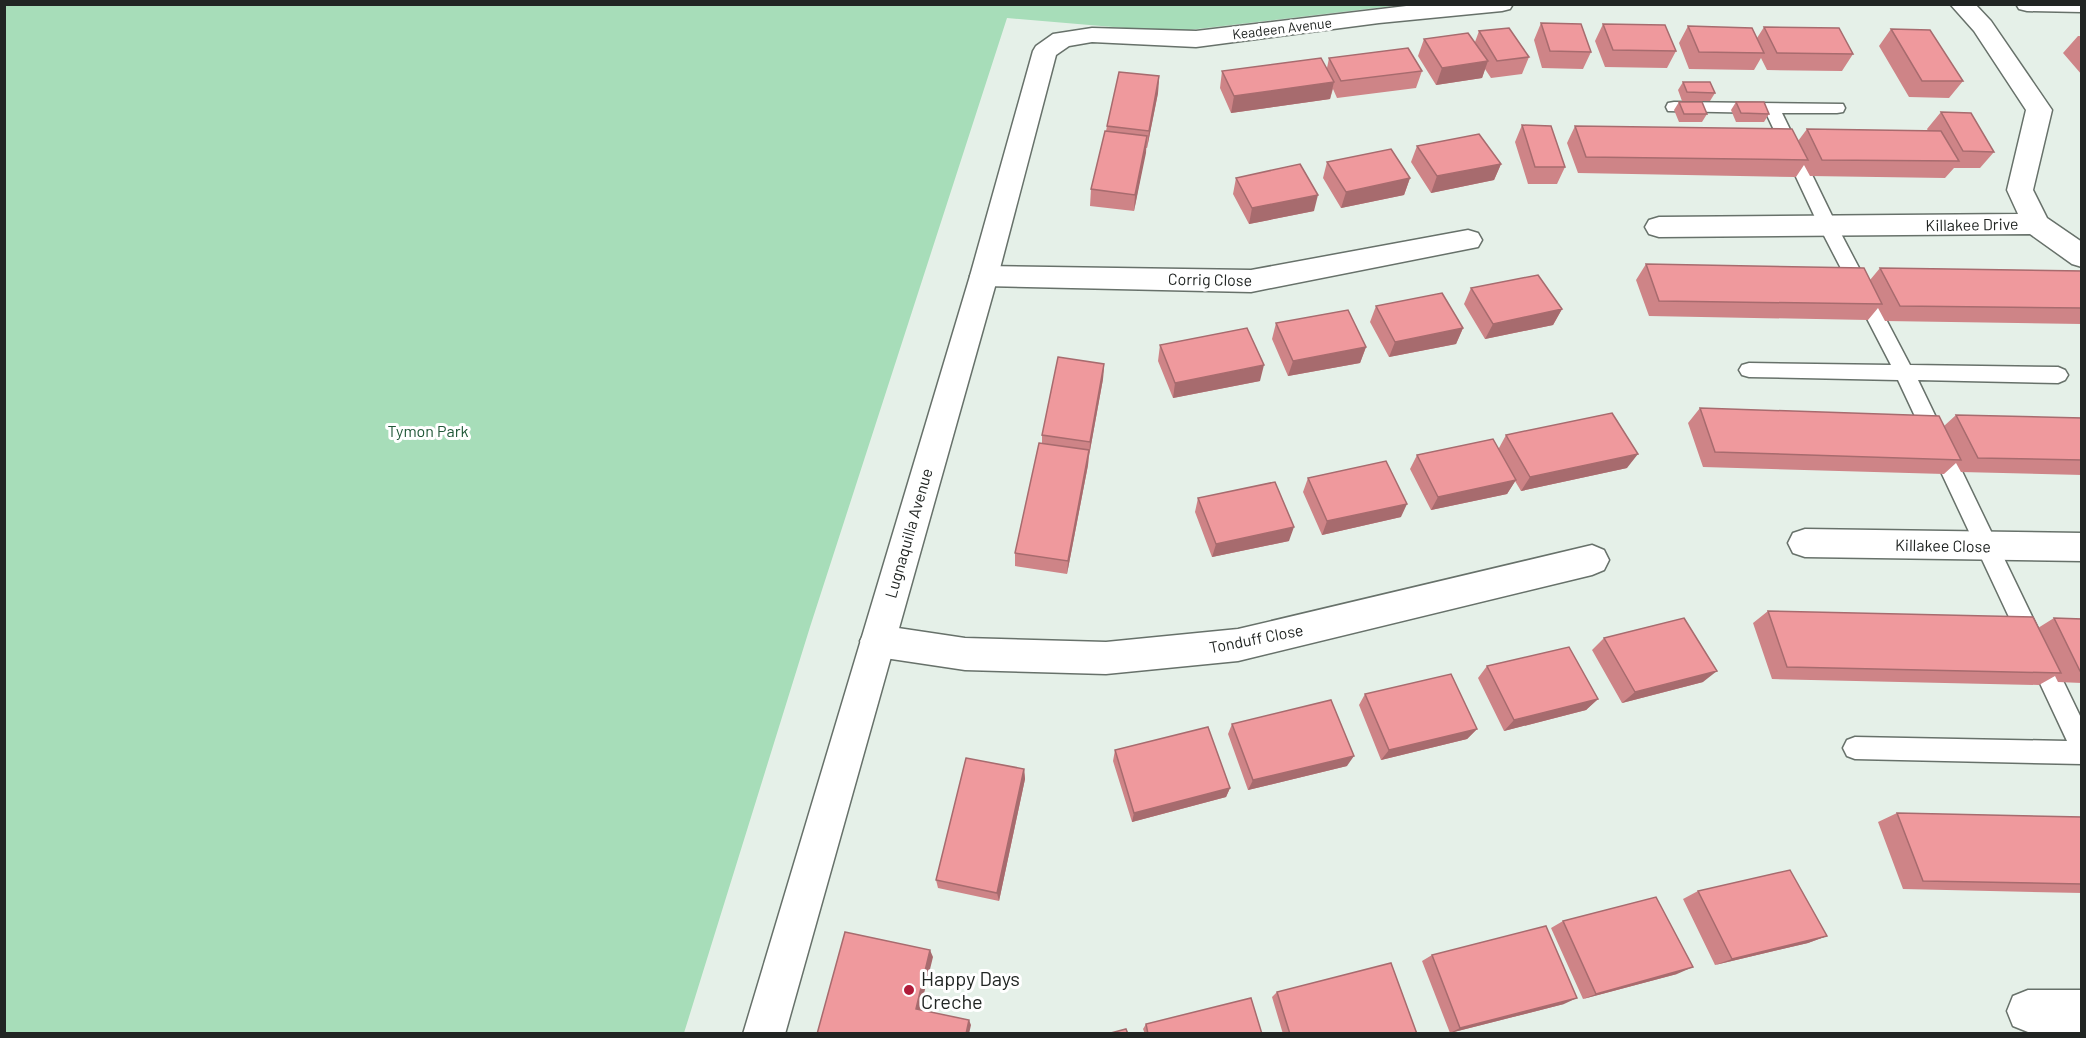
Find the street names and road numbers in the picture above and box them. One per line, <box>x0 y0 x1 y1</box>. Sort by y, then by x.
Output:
street label: Keadeen Avenue <box>1231 13 1333 43</box>
street label: Killakee Drive <box>1925 214 2019 234</box>
street label: Corrig Close <box>1168 269 1252 289</box>
street label: Lugnaquilla Avenue <box>880 466 936 600</box>
street label: Killakee Close <box>1895 535 1991 555</box>
street label: Tonduff Close <box>1207 620 1305 656</box>

